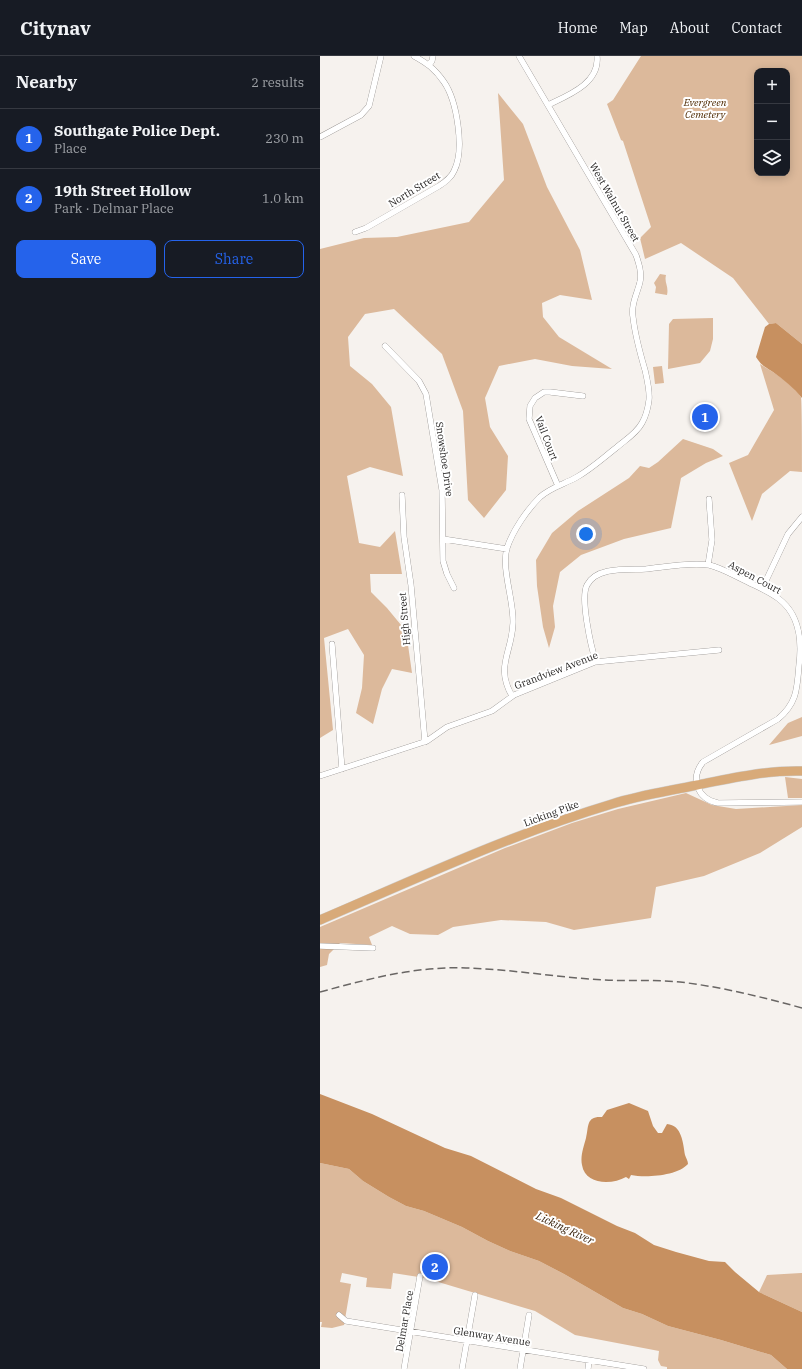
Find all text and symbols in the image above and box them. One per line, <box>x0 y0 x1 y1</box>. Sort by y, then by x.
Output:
text: Citynav <box>20 16 91 40</box>
text: Home <box>558 19 597 37</box>
text: Map <box>619 19 648 37</box>
text: About <box>670 19 709 37</box>
text: Contact <box>731 19 782 37</box>
map controls <box>754 68 790 176</box>
button: + <box>754 68 790 104</box>
text: Nearby <box>16 71 77 93</box>
text: 2 results <box>251 74 304 91</box>
park label: Evergreen Cemetery <box>683 96 727 121</box>
button: − <box>754 104 790 140</box>
text: Southgate Police Dept. <box>54 121 220 140</box>
text: 1 <box>25 130 33 147</box>
text: 230 m <box>265 130 304 147</box>
text: Place <box>54 140 87 157</box>
button: layers <box>754 140 790 176</box>
street label: West Walnut Street <box>587 160 643 245</box>
street label: North Street <box>386 169 443 210</box>
text: 19th Street Hollow <box>54 181 191 200</box>
text: 2 <box>25 190 33 207</box>
text: 1.0 km <box>262 190 304 207</box>
text: Park · Delmar Place <box>54 200 174 217</box>
button: Save <box>16 240 156 278</box>
button: Share <box>164 240 304 278</box>
pin: 1 <box>692 402 718 432</box>
street label: Vail Court <box>532 414 561 463</box>
street label: Snowshoe Drive <box>433 421 456 497</box>
your location <box>576 524 596 544</box>
street label: Aspen Court <box>726 558 784 597</box>
street label: High Street <box>396 591 413 646</box>
street label: Grandview Avenue <box>512 649 600 692</box>
street label: Licking Pike <box>522 797 581 829</box>
water label: Licking River <box>533 1208 597 1248</box>
pin: 2 <box>422 1252 448 1282</box>
street label: Delmar Place <box>393 1289 416 1353</box>
street label: Glenway Avenue <box>453 1324 531 1349</box>

